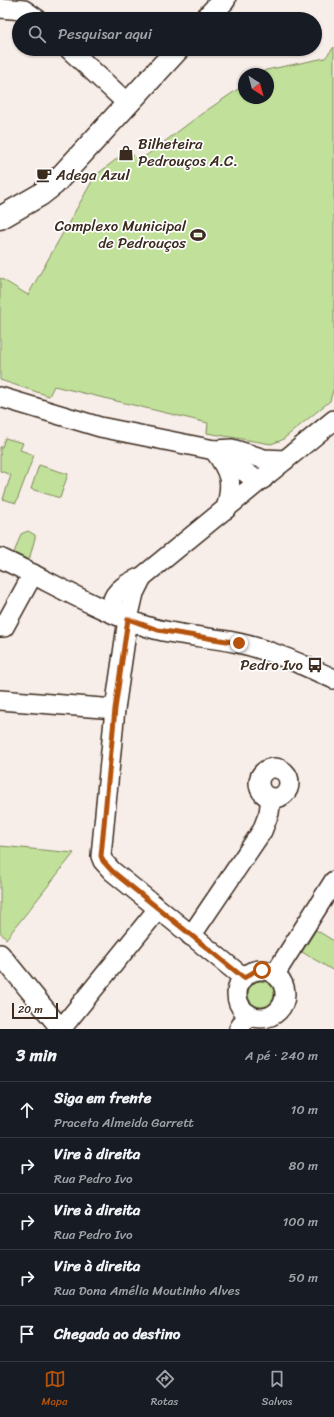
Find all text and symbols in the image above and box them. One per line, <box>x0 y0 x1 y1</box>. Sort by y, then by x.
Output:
search box <box>12 12 322 56</box>
text: Pesquisar aqui <box>58 21 152 47</box>
icon: search <box>26 23 48 45</box>
north arrow <box>238 68 274 104</box>
place label: Bilheteira Pedrouços A.C. <box>138 131 238 174</box>
shop icon: Bilheteira Pedrouços A.C. <box>117 144 135 162</box>
place label: Adega Azul <box>55 162 130 188</box>
cafe icon: Adega Azul <box>35 166 53 184</box>
place label: Complexo Municipal de Pedrouços <box>55 213 187 256</box>
sports icon: Complexo Municipal de Pedrouços <box>189 226 207 244</box>
route end <box>230 634 248 652</box>
place label: Pedro Ivo <box>240 652 304 678</box>
bus stop icon: Pedro Ivo <box>306 656 324 674</box>
route start <box>253 961 271 979</box>
text: 20 m <box>18 1000 43 1019</box>
scale bar <box>12 1001 58 1020</box>
text: 3 min <box>16 1040 57 1070</box>
text: A pé · 240 m <box>245 1044 318 1067</box>
text: Siga em frente <box>54 1085 151 1111</box>
text: 10 m <box>291 1098 318 1121</box>
icon: ahead <box>16 1099 38 1121</box>
text: Praceta Almeida Garrett <box>54 1111 194 1134</box>
text: Vire à direita <box>54 1141 140 1167</box>
text: 80 m <box>289 1154 318 1177</box>
icon: right <box>16 1155 38 1177</box>
text: Rua Pedro Ivo <box>54 1167 133 1190</box>
text: Vire à direita <box>54 1197 140 1223</box>
text: 100 m <box>283 1210 318 1233</box>
icon: right <box>16 1211 38 1233</box>
text: Rua Pedro Ivo <box>54 1223 133 1246</box>
text: Vire à direita <box>54 1253 140 1279</box>
text: 50 m <box>288 1266 318 1289</box>
icon: right <box>16 1267 38 1289</box>
text: Rua Dona Amélia Moutinho Alves <box>54 1279 240 1302</box>
text: Chegada ao destino <box>54 1321 180 1347</box>
icon: arrive <box>16 1323 38 1345</box>
tab: Mapa <box>42 1368 67 1411</box>
tab: Rotas <box>151 1368 178 1411</box>
tab: Salvos <box>262 1368 292 1411</box>

